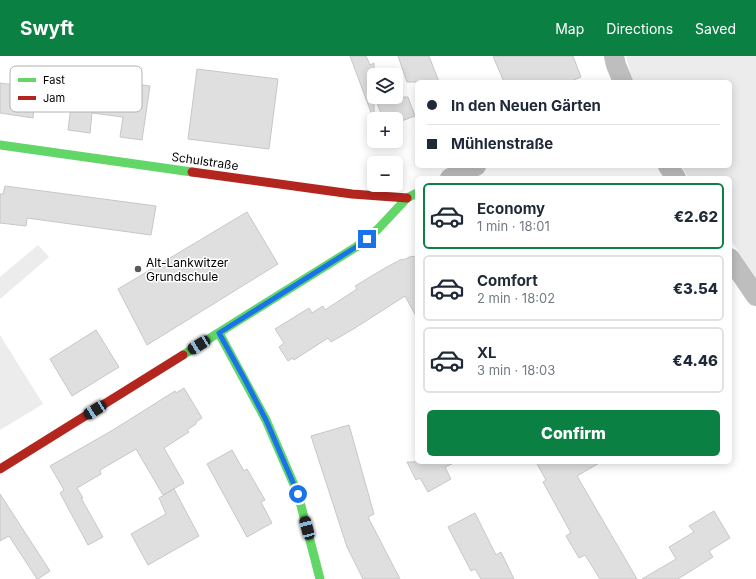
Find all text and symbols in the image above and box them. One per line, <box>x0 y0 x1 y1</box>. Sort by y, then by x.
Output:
text: Swyft <box>20 17 74 40</box>
text: Map <box>555 20 584 37</box>
text: Directions <box>606 20 673 37</box>
text: Saved <box>695 20 736 37</box>
legend <box>10 66 142 112</box>
map controls <box>367 68 403 192</box>
button: layers <box>367 68 403 104</box>
text: Fast <box>43 73 65 87</box>
text: Jam <box>43 91 65 105</box>
text: In den Neuen Gärten <box>451 96 601 115</box>
button: + <box>367 112 403 148</box>
text: Mühlenstraße <box>451 134 553 153</box>
street label: Schulstraße <box>171 149 239 173</box>
button: − <box>367 156 403 192</box>
icon: car <box>429 198 465 234</box>
text: Economy <box>477 199 545 218</box>
text: €2.62 <box>674 207 718 226</box>
text: 1 min · 18:01 <box>477 218 550 234</box>
route end <box>358 230 376 248</box>
place label: Alt-Lankwitzer Grundschule <box>146 255 229 284</box>
marker: Alt-Lankwitzer Grundschule <box>133 264 143 274</box>
icon: car <box>429 270 465 306</box>
text: Comfort <box>477 271 538 290</box>
text: €3.54 <box>673 279 718 298</box>
text: 2 min · 18:02 <box>477 290 555 306</box>
car <box>186 334 212 356</box>
icon: car <box>429 342 465 378</box>
text: XL <box>477 343 497 362</box>
text: €4.46 <box>672 351 718 370</box>
text: 3 min · 18:03 <box>477 362 555 378</box>
car <box>82 399 108 421</box>
button: Confirm <box>427 410 720 456</box>
route start <box>289 485 307 503</box>
car <box>298 515 316 541</box>

